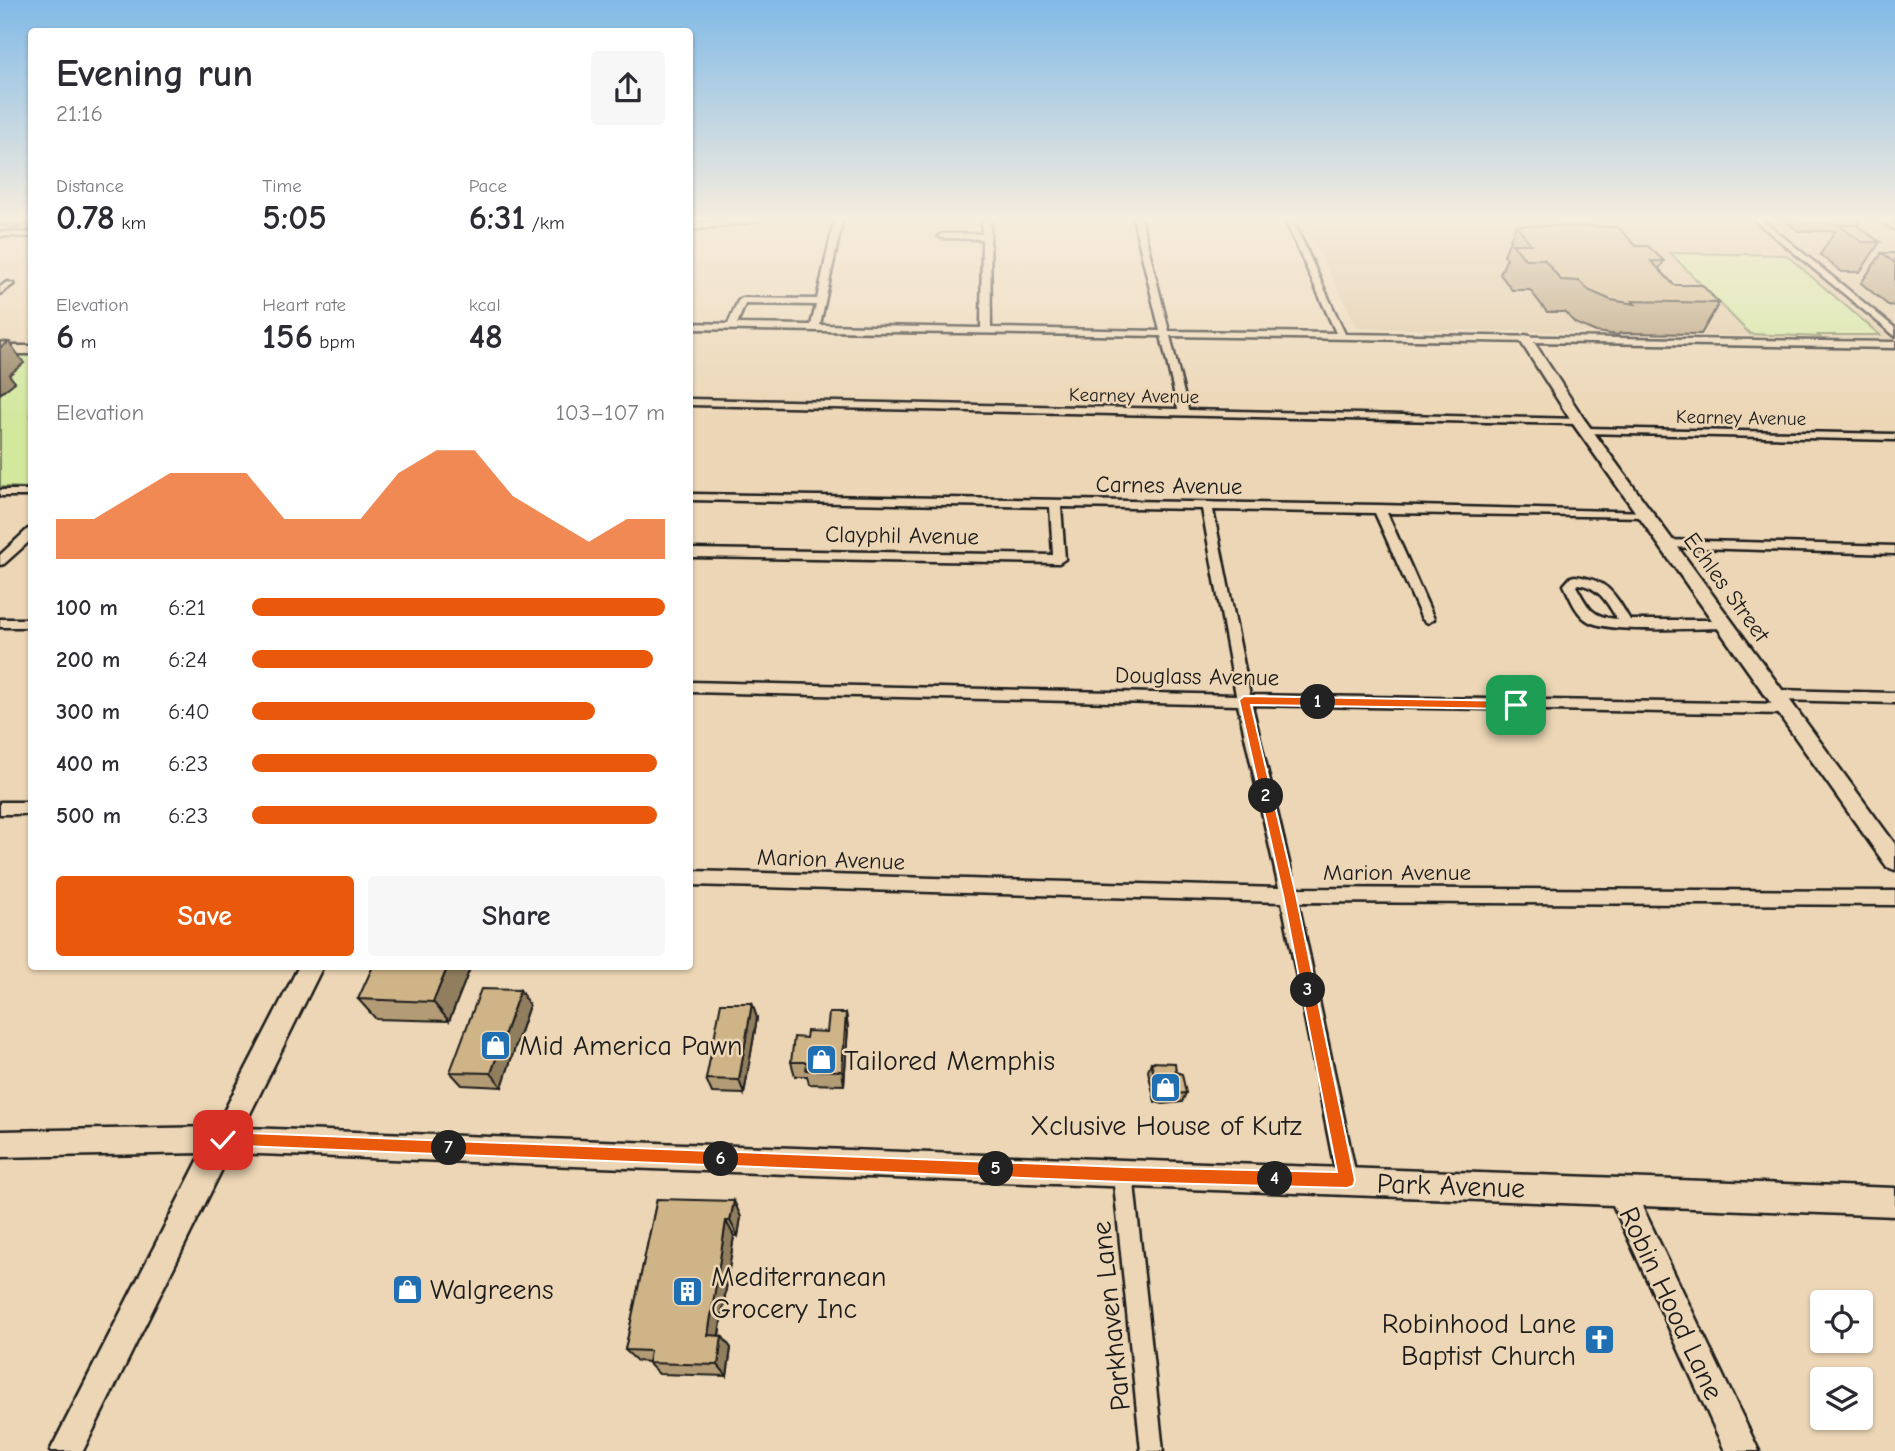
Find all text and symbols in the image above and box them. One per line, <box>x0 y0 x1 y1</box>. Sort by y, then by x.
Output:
button: share <box>591 51 665 125</box>
text: Evening run <box>56 52 253 96</box>
text: 21:16 <box>56 100 103 127</box>
text: Distance <box>56 175 124 197</box>
text: Time <box>262 175 302 197</box>
text: Pace <box>469 175 507 197</box>
text: 0.78 <box>56 197 115 238</box>
text: 5:05 <box>262 197 327 238</box>
text: 6:31 <box>469 197 525 238</box>
text: km <box>115 212 146 234</box>
text: /km <box>525 212 565 234</box>
text: Elevation <box>56 294 129 316</box>
text: Heart rate <box>262 294 346 316</box>
text: kcal <box>469 294 501 316</box>
text: 6 <box>56 316 74 357</box>
text: 156 <box>262 316 313 357</box>
text: 48 <box>469 316 503 357</box>
text: m <box>74 331 96 353</box>
text: bpm <box>313 331 355 353</box>
street label: Kearney Avenue <box>1069 384 1199 408</box>
text: Elevation <box>56 399 144 426</box>
text: 103–107 m <box>556 399 665 426</box>
street label: Kearney Avenue <box>1676 406 1806 430</box>
street label: Carnes Avenue <box>1095 471 1243 500</box>
street label: Clayphil Avenue <box>825 521 979 550</box>
street label: Echles Street <box>1678 527 1776 648</box>
text: 100 m <box>56 594 118 621</box>
text: 6:21 <box>168 594 206 621</box>
text: 200 m <box>56 646 120 673</box>
text: 6:24 <box>168 646 208 673</box>
street label: Douglass Avenue <box>1115 662 1279 691</box>
pin <box>1486 675 1546 735</box>
pin: 1 <box>1300 684 1336 720</box>
icon: arrive <box>1497 686 1535 724</box>
text: 1 <box>1314 690 1321 712</box>
text: 300 m <box>56 698 120 725</box>
text: 6:40 <box>168 698 210 725</box>
text: 400 m <box>56 750 120 777</box>
text: 6:23 <box>168 750 208 777</box>
pin: 2 <box>1248 778 1284 814</box>
text: 2 <box>1261 784 1270 806</box>
text: 500 m <box>56 802 121 829</box>
text: 6:23 <box>168 802 208 829</box>
street label: Marion Avenue <box>757 843 905 876</box>
street label: Marion Avenue <box>1323 859 1471 886</box>
button: Save <box>56 876 354 956</box>
button: Share <box>368 876 665 956</box>
pin: 3 <box>1290 972 1326 1007</box>
text: 3 <box>1303 978 1312 1000</box>
shop icon: Mid America Pawn <box>479 1028 513 1062</box>
place label: Mid America Pawn <box>519 1030 742 1062</box>
shop icon: Tailored Memphis <box>804 1043 838 1077</box>
place label: Tailored Memphis <box>844 1045 1055 1077</box>
shop icon: Xclusive House of Kutz <box>1149 1071 1183 1105</box>
pin <box>193 1110 253 1170</box>
place label: Xclusive House of Kutz <box>1030 1110 1302 1142</box>
icon: check <box>204 1121 242 1159</box>
pin: 7 <box>432 1130 466 1166</box>
text: 7 <box>444 1136 453 1158</box>
pin: 6 <box>704 1142 738 1176</box>
text: 6 <box>716 1147 725 1169</box>
pin: 5 <box>978 1152 1014 1186</box>
text: 5 <box>990 1157 1001 1179</box>
pin: 4 <box>1258 1162 1292 1196</box>
text: 4 <box>1270 1167 1279 1189</box>
street label: Park Avenue <box>1376 1167 1526 1205</box>
street label: Robin Hood Lane <box>1612 1202 1730 1405</box>
street label: Parkhaven Lane <box>1085 1219 1137 1412</box>
place label: Mediterranean Grocery Inc <box>711 1261 887 1325</box>
shop icon: Walgreens <box>390 1272 424 1306</box>
place label: Walgreens <box>430 1274 554 1306</box>
building icon: Mediterranean Grocery Inc <box>671 1275 705 1309</box>
map controls <box>1810 1290 1873 1430</box>
button: locate <box>1810 1290 1873 1353</box>
place label: Robinhood Lane Baptist Church <box>1382 1308 1576 1372</box>
church icon: Robinhood Lane Baptist Church <box>1582 1322 1616 1356</box>
button: layers <box>1810 1367 1873 1430</box>

